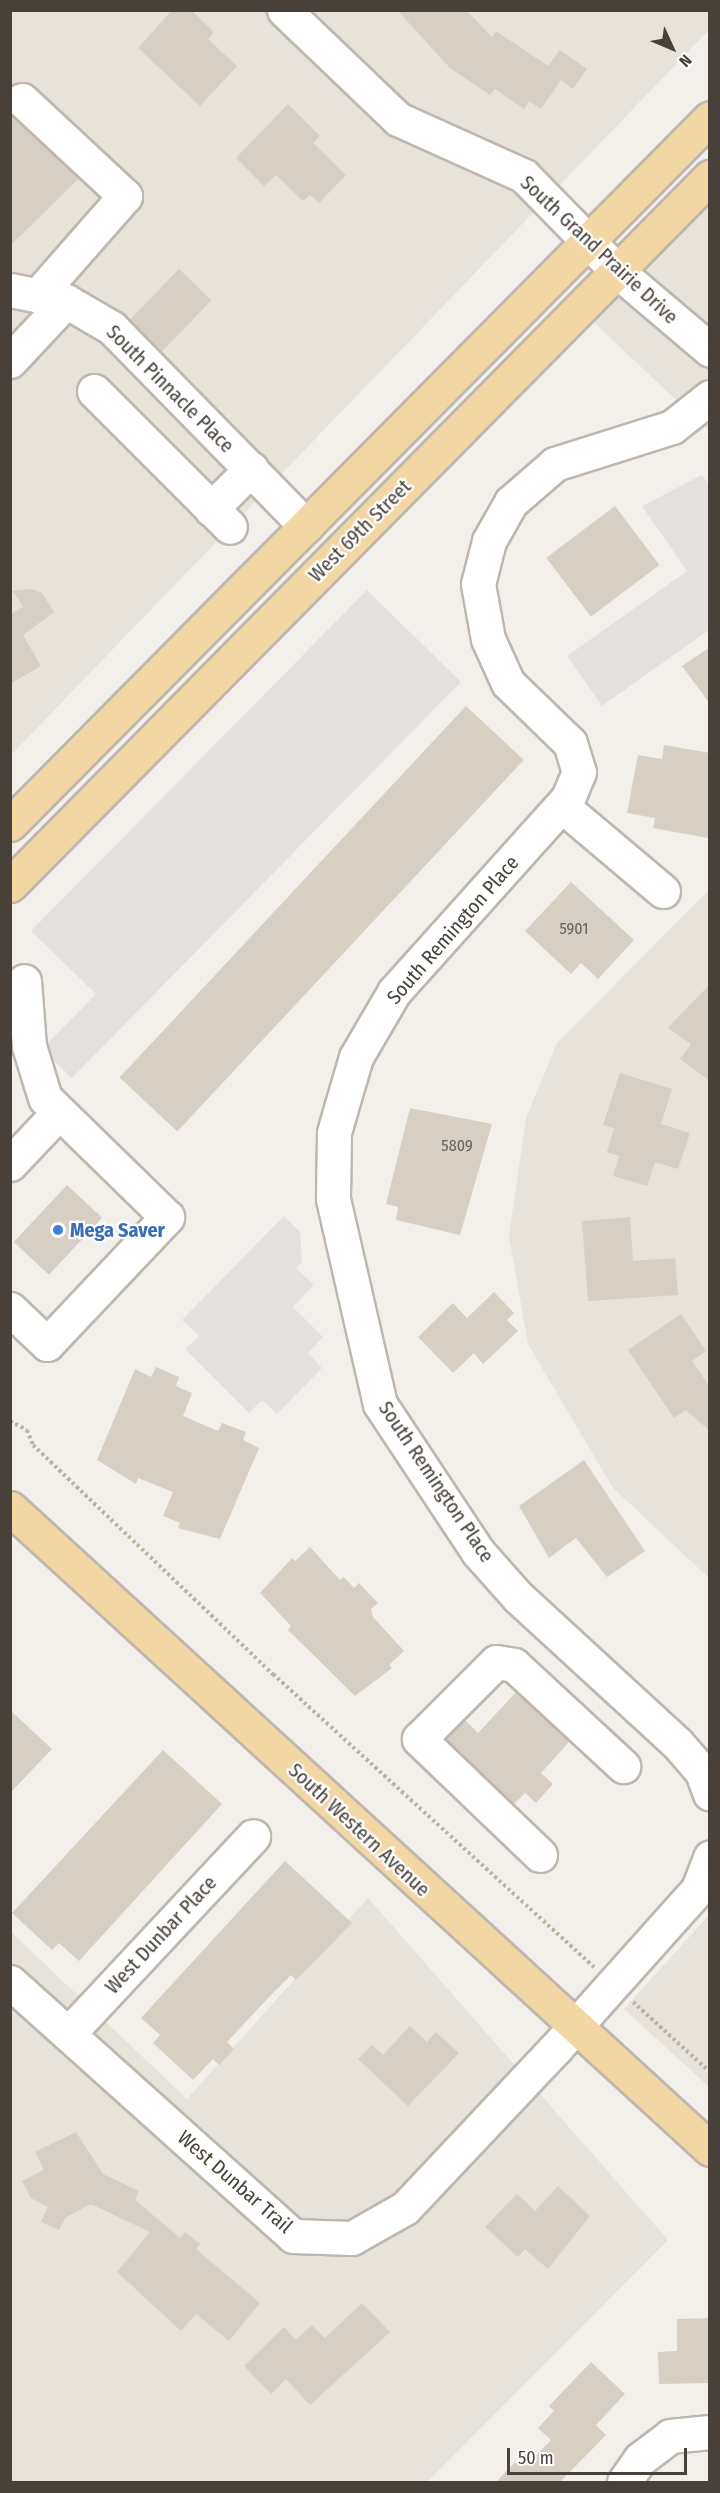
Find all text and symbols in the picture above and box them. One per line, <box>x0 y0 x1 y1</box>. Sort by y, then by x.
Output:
north arrow <box>642 18 702 78</box>
text: N <box>675 51 695 71</box>
street label: South Grand Prairie Drive <box>515 171 683 329</box>
street label: South Pinnacle Place <box>101 320 239 458</box>
street label: West 69th Street <box>304 475 416 587</box>
street label: South Remington Place <box>382 851 524 1009</box>
house number: 5901 <box>559 919 589 939</box>
house number: 5809 <box>441 1136 473 1156</box>
place label: Mega Saver <box>70 1218 165 1242</box>
marker: Mega Saver <box>51 1223 65 1237</box>
street label: South Remington Place <box>373 1397 499 1567</box>
street label: South Western Avenue <box>283 1758 435 1902</box>
street label: West Dunbar Place <box>100 1871 222 1999</box>
street label: West Dunbar Trail <box>173 2126 297 2238</box>
scale bar <box>510 2436 690 2474</box>
text: 50 m <box>518 2447 554 2469</box>

